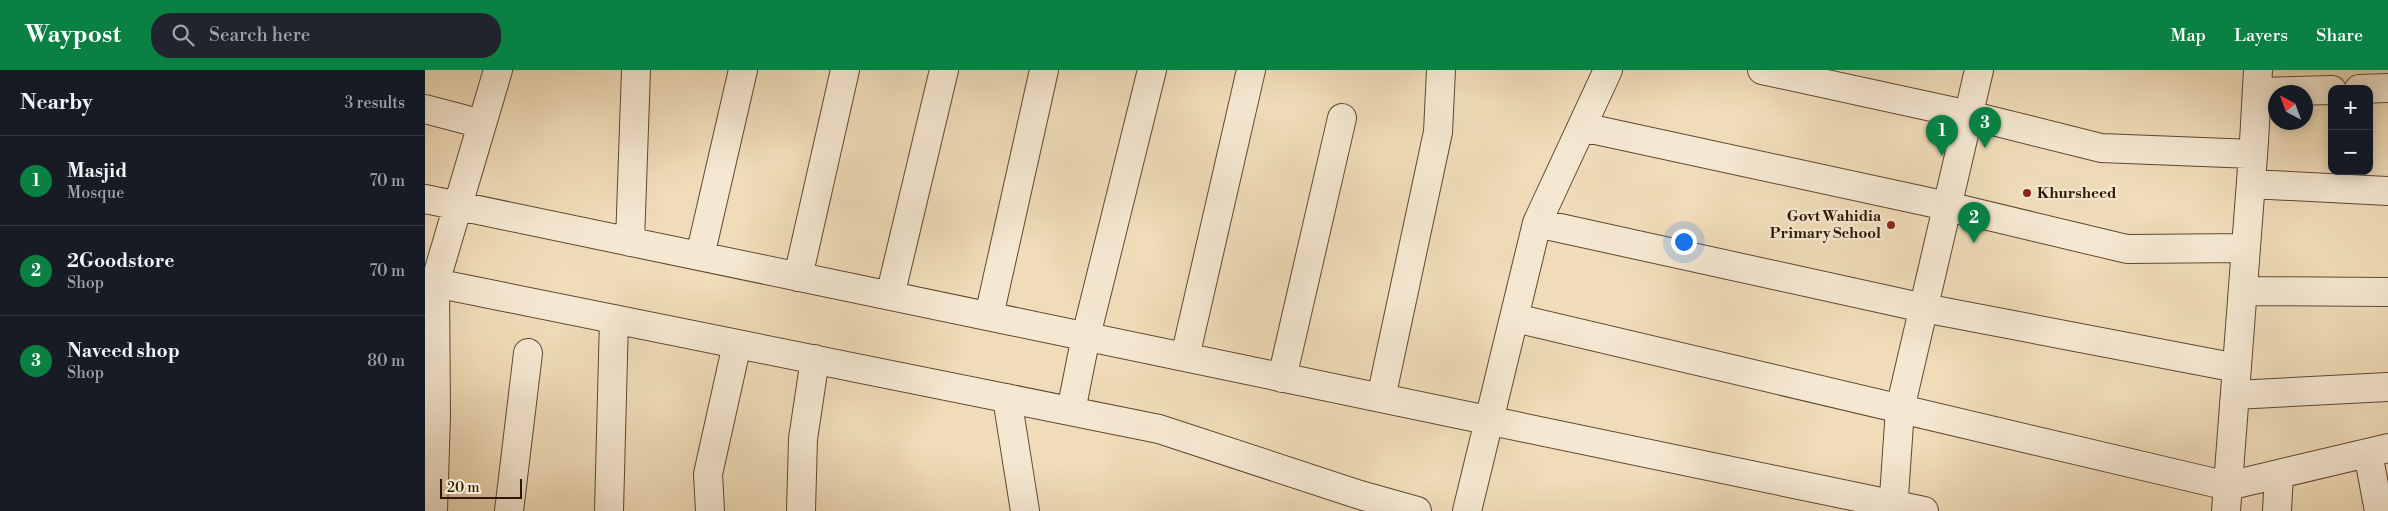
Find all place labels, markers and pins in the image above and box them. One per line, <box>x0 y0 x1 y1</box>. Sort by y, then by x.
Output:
pin: 3 <box>1969 107 2001 148</box>
pin: 1 <box>1926 115 1958 156</box>
place label: Khursheed <box>2037 184 2117 203</box>
marker: Khursheed <box>2021 187 2033 199</box>
pin: 2 <box>1958 202 1990 243</box>
place label: Govt Wahidia Primary School <box>1770 207 1882 243</box>
marker: Govt Wahidia Primary School <box>1885 219 1897 231</box>

